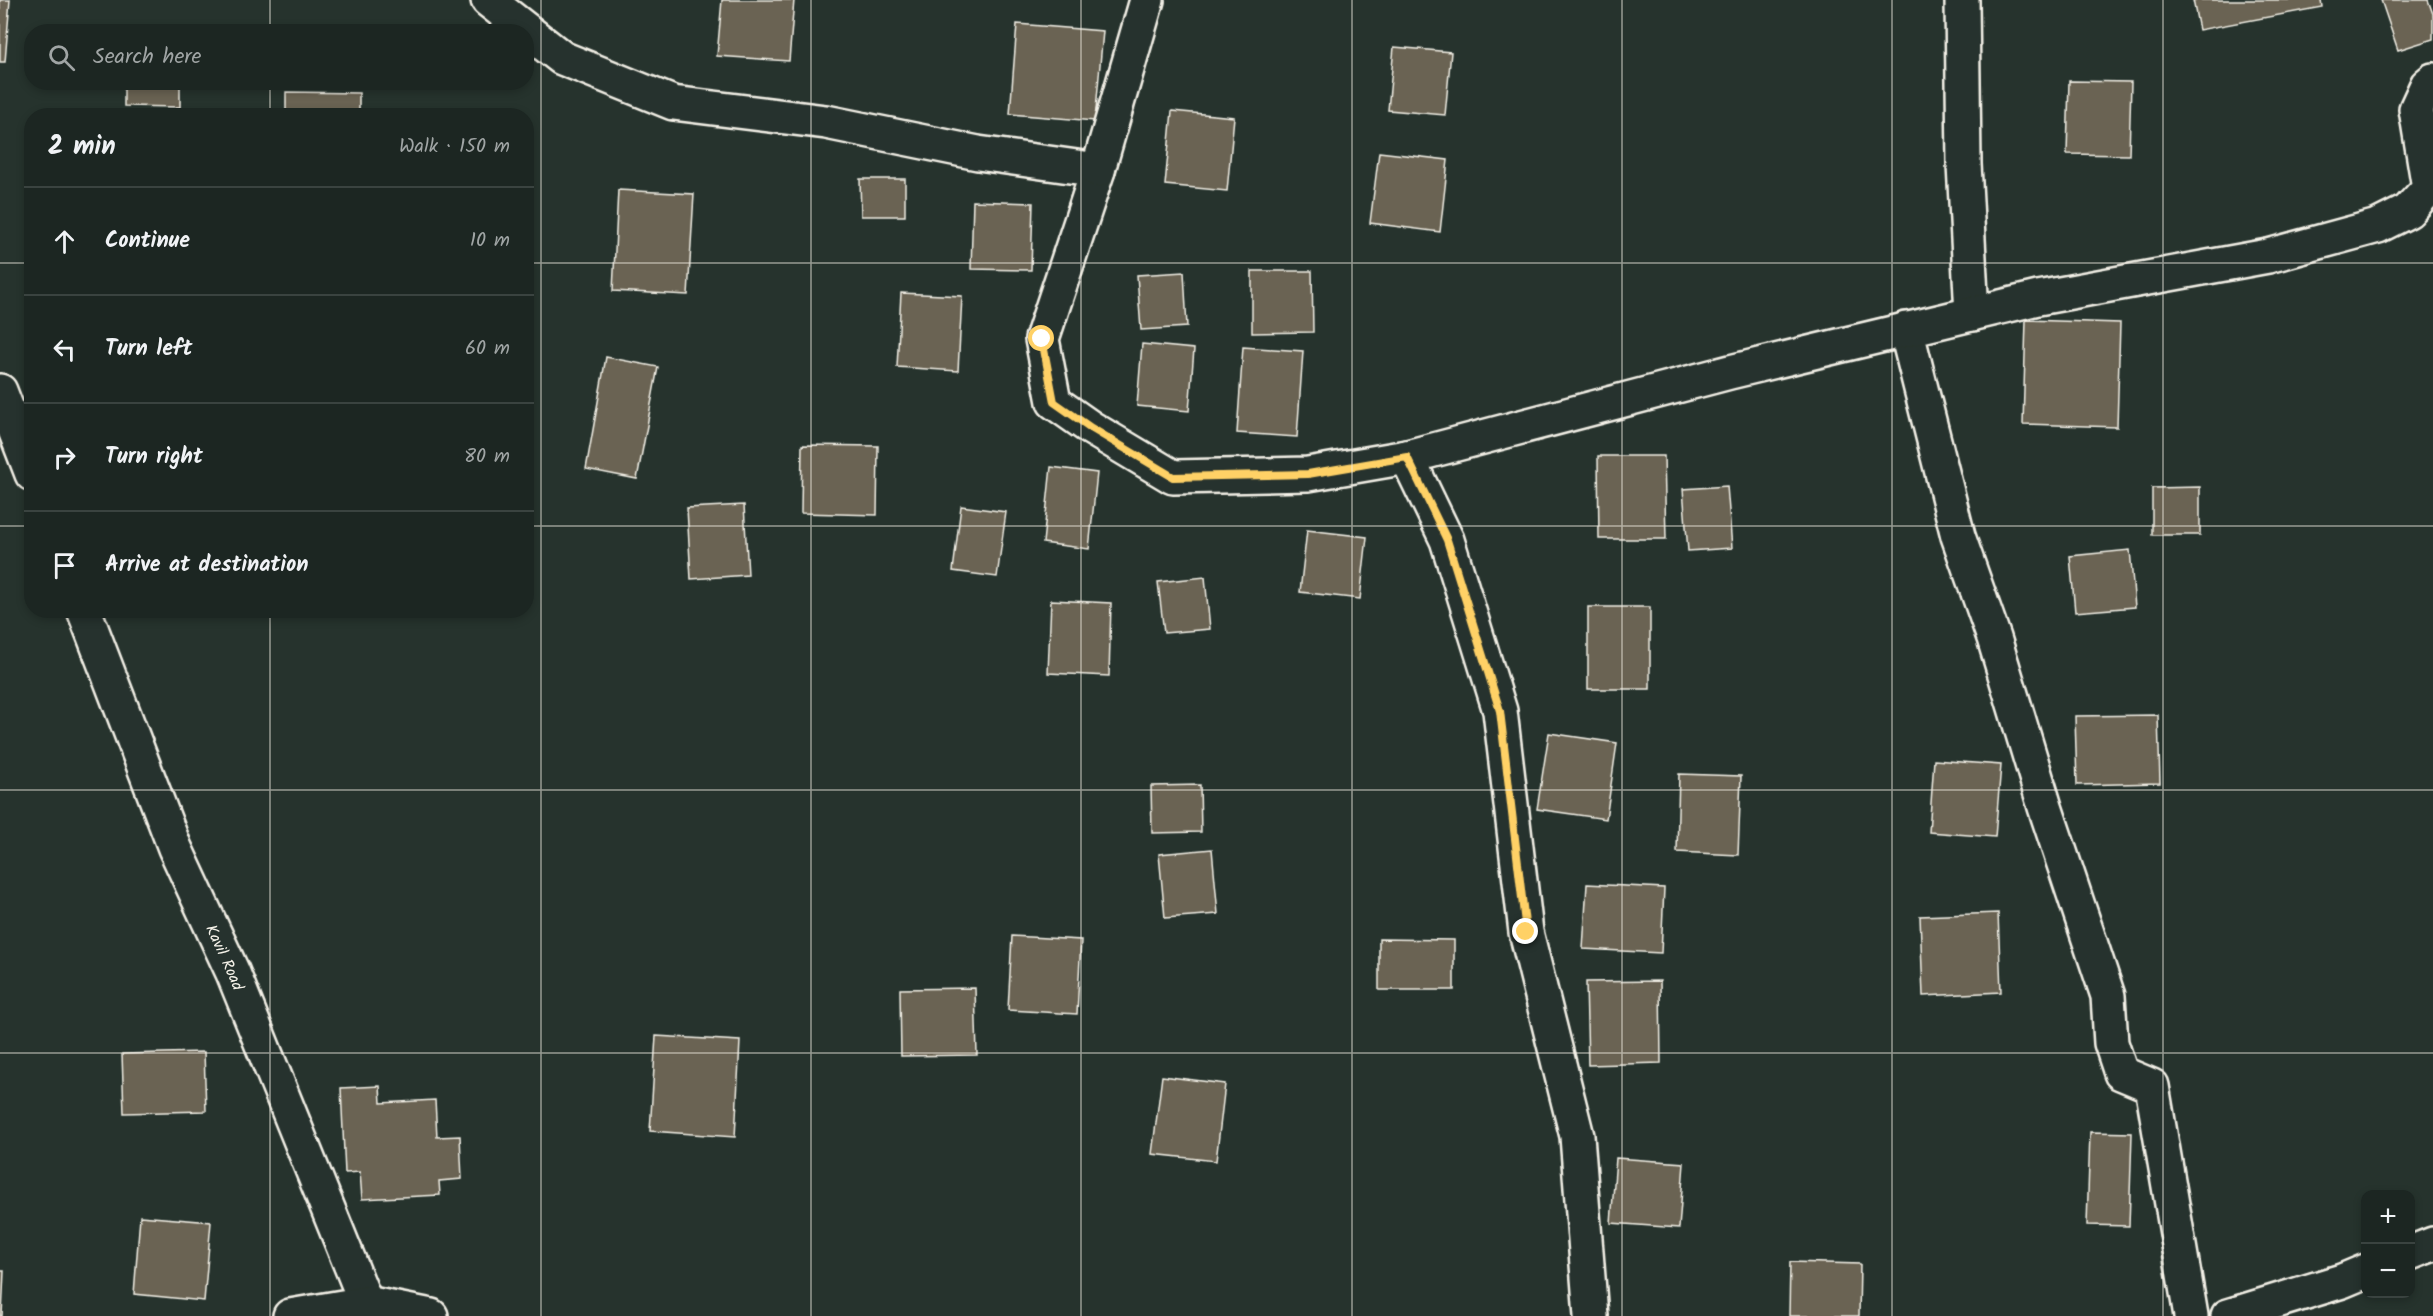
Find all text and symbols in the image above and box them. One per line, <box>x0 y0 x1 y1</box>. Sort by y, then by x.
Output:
search box <box>24 24 534 90</box>
text: Search here <box>93 40 201 75</box>
icon: search <box>45 41 78 74</box>
text: 2 min <box>48 126 116 168</box>
text: Walk · 150 m <box>399 131 510 163</box>
text: Continue <box>105 224 190 259</box>
icon: ahead <box>48 225 81 258</box>
text: 10 m <box>470 225 510 257</box>
route start <box>1028 325 1054 351</box>
text: Turn left <box>105 332 192 367</box>
icon: left <box>48 333 81 366</box>
text: 60 m <box>465 333 510 365</box>
text: Turn right <box>105 440 203 475</box>
icon: right <box>48 441 81 474</box>
text: 80 m <box>464 441 510 473</box>
text: Arrive at destination <box>105 548 308 583</box>
icon: arrive <box>48 549 81 582</box>
route end <box>1512 918 1538 944</box>
street label: Kavil Road <box>198 921 250 995</box>
map controls <box>2361 1190 2415 1298</box>
button: + <box>2361 1190 2415 1244</box>
button: − <box>2361 1244 2415 1298</box>

